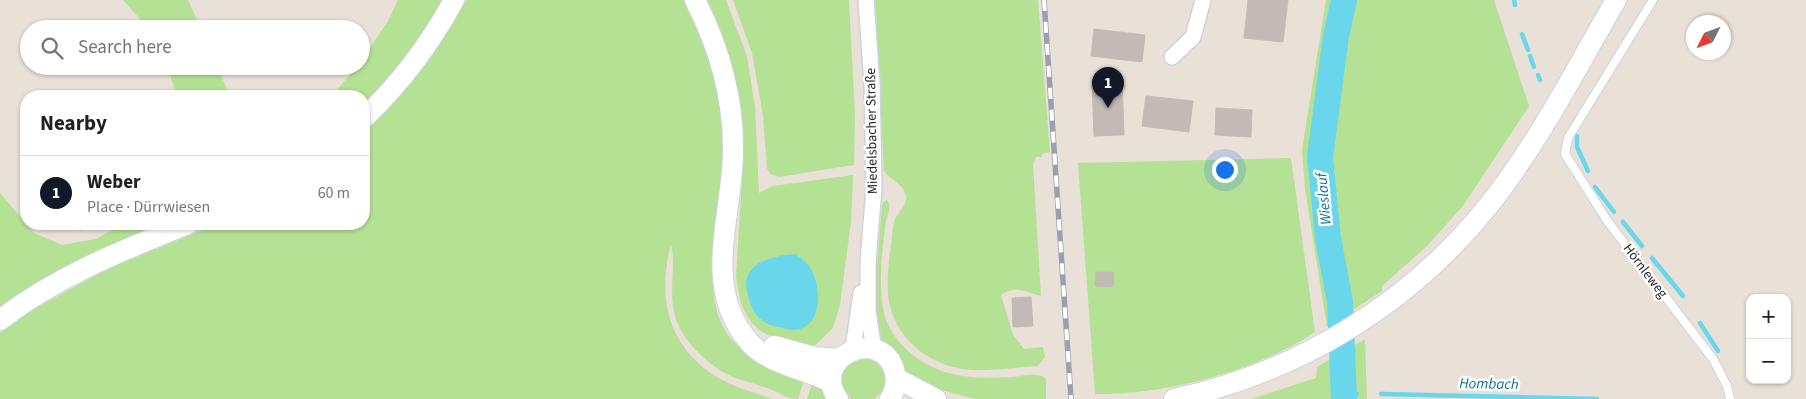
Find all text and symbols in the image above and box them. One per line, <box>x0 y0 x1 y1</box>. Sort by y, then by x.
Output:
north arrow <box>1686 15 1731 60</box>
search box <box>20 20 370 75</box>
icon: search <box>38 34 66 62</box>
text: Search here <box>78 34 172 61</box>
pin: 1 <box>1092 67 1124 108</box>
street label: Miedelsbacher Straße <box>861 68 883 194</box>
text: Nearby <box>40 108 107 138</box>
your location <box>1212 157 1238 183</box>
text: Weber <box>87 169 141 196</box>
water label: Wieslauf <box>1311 170 1337 226</box>
text: 1 <box>52 182 60 204</box>
text: 60 m <box>318 182 350 204</box>
text: Place · Dürrwiesen <box>87 196 210 218</box>
street label: Hörnleweg <box>1618 240 1672 302</box>
map controls <box>1746 294 1791 384</box>
button: + <box>1746 294 1791 339</box>
button: − <box>1746 339 1791 384</box>
water label: Hombach <box>1459 373 1519 395</box>

